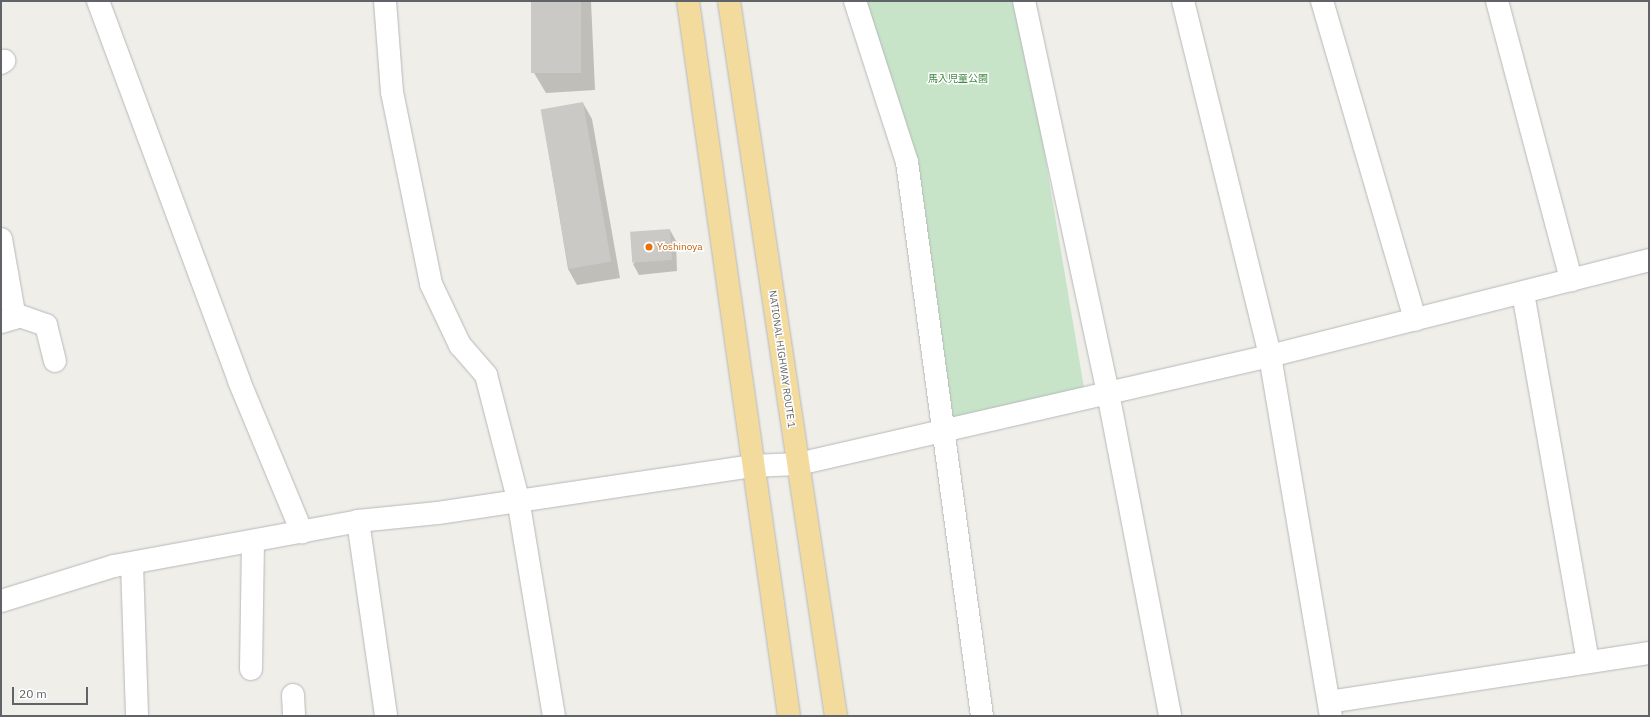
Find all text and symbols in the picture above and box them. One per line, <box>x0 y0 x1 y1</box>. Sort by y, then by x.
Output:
park label: 馬入児童公園 <box>928 73 988 85</box>
place label: Yoshinoya <box>657 241 702 253</box>
marker: Yoshinoya <box>644 242 654 252</box>
street label: NATIONAL HIGHWAY ROUTE 1 <box>766 290 798 428</box>
scale bar <box>14 679 90 705</box>
text: 20 m <box>19 686 47 701</box>

